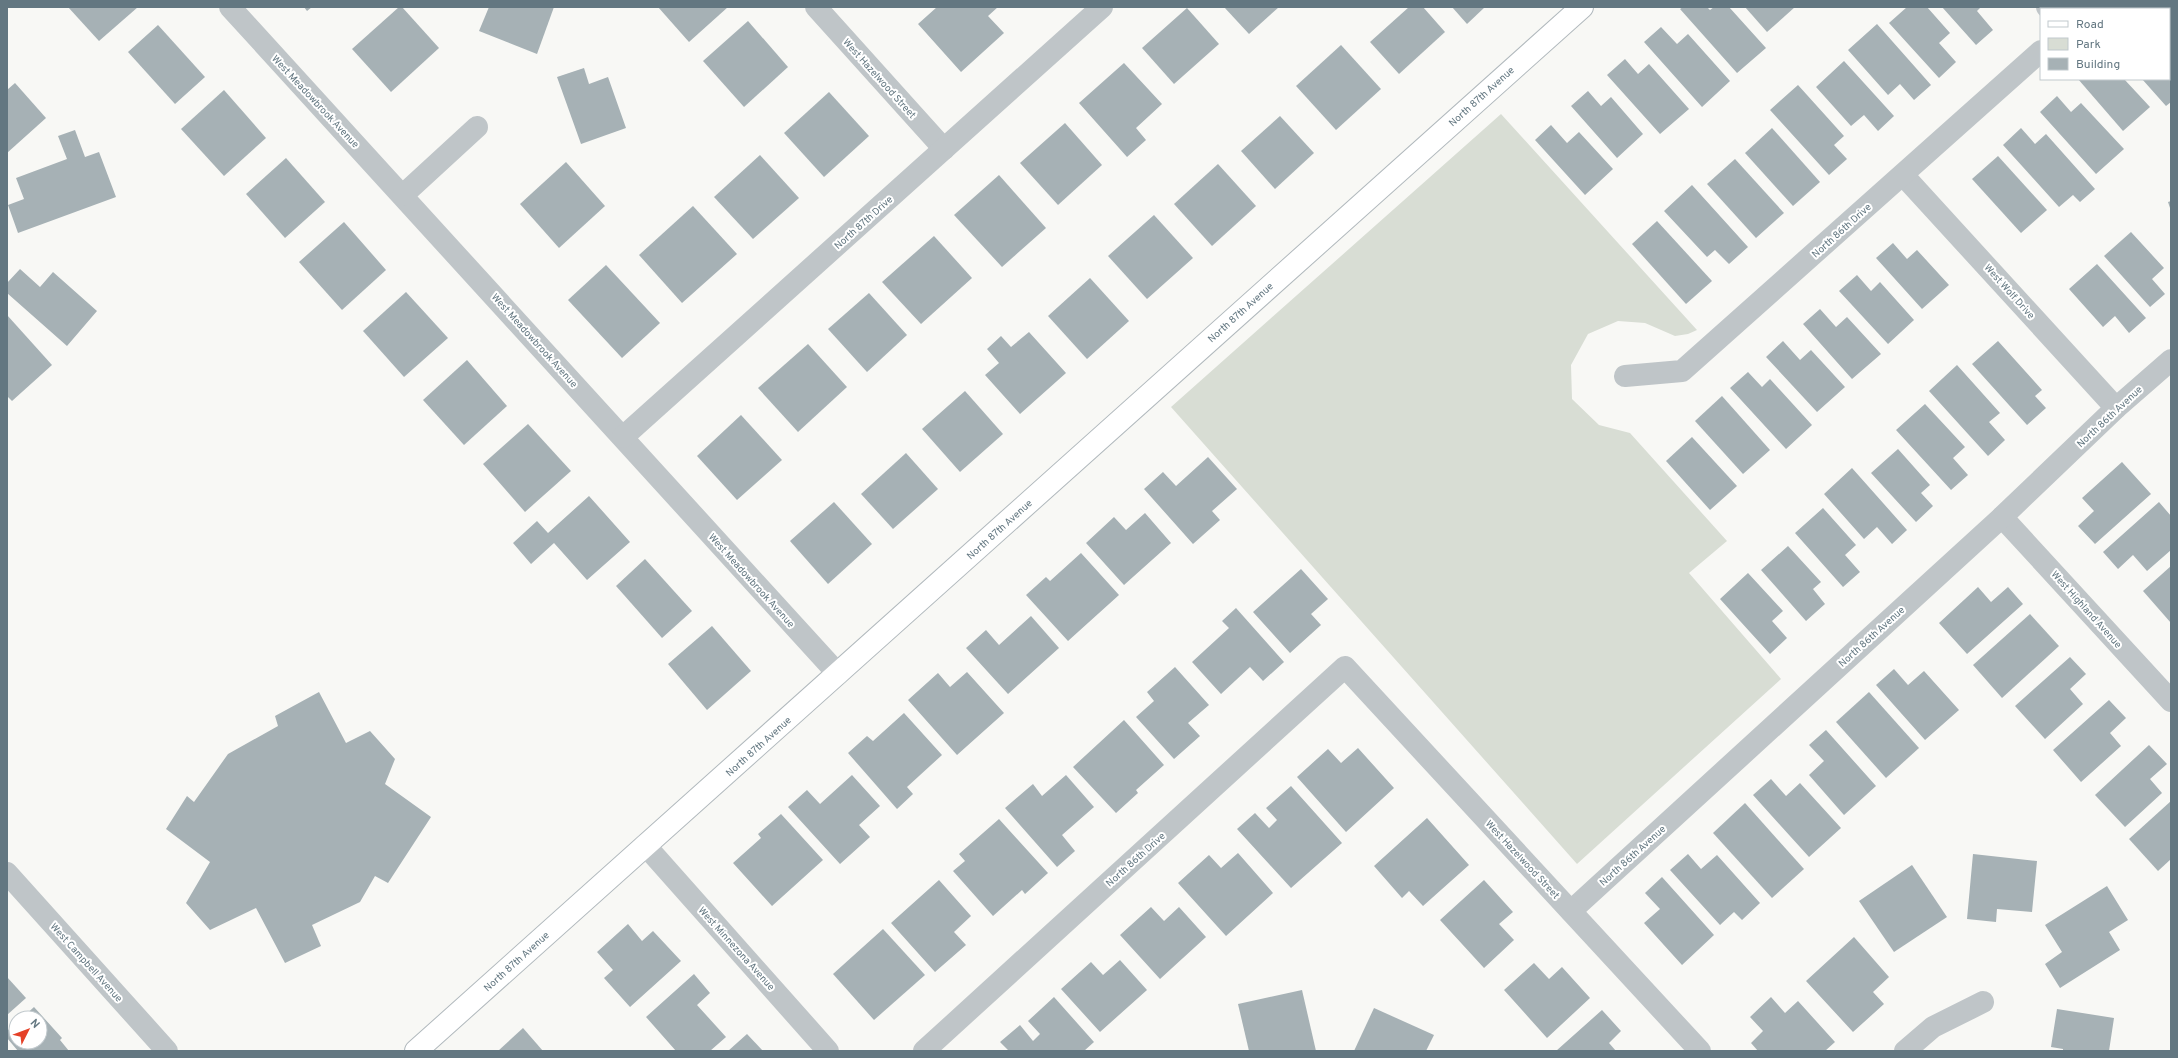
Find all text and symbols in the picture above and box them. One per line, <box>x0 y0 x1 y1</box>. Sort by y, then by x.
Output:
legend <box>2040 8 2170 80</box>
text: Road <box>2076 17 2104 33</box>
street label: West Hazelwood Street <box>840 36 918 122</box>
text: Park <box>2076 37 2101 53</box>
street label: West Meadowbrook Avenue <box>268 53 361 151</box>
text: Building <box>2076 57 2120 73</box>
street label: North 87th Avenue <box>1447 64 1517 130</box>
street label: North 87th Drive <box>832 193 896 253</box>
street label: North 86th Drive <box>1810 201 1874 261</box>
street label: West Wolf Drive <box>1981 262 2037 322</box>
street label: North 87th Avenue <box>1206 280 1276 346</box>
street label: West Meadowbrook Avenue <box>488 291 580 391</box>
street label: North 86th Avenue <box>2075 383 2146 451</box>
street label: North 87th Avenue <box>965 497 1035 563</box>
street label: West Meadowbrook Avenue <box>705 531 797 631</box>
street label: West Highland Avenue <box>2048 569 2124 651</box>
street label: North 86th Avenue <box>1836 604 1908 670</box>
street label: North 87th Avenue <box>724 714 794 780</box>
street label: West Hazelwood Street <box>1482 818 1562 902</box>
street label: North 86th Avenue <box>1597 823 1669 889</box>
street label: North 86th Drive <box>1104 830 1168 890</box>
street label: West Minnezona Avenue <box>695 904 777 994</box>
street label: West Campbell Avenue <box>47 921 125 1005</box>
street label: North 87th Avenue <box>482 929 552 995</box>
north arrow <box>8 1010 48 1050</box>
text: N <box>27 1016 43 1032</box>

